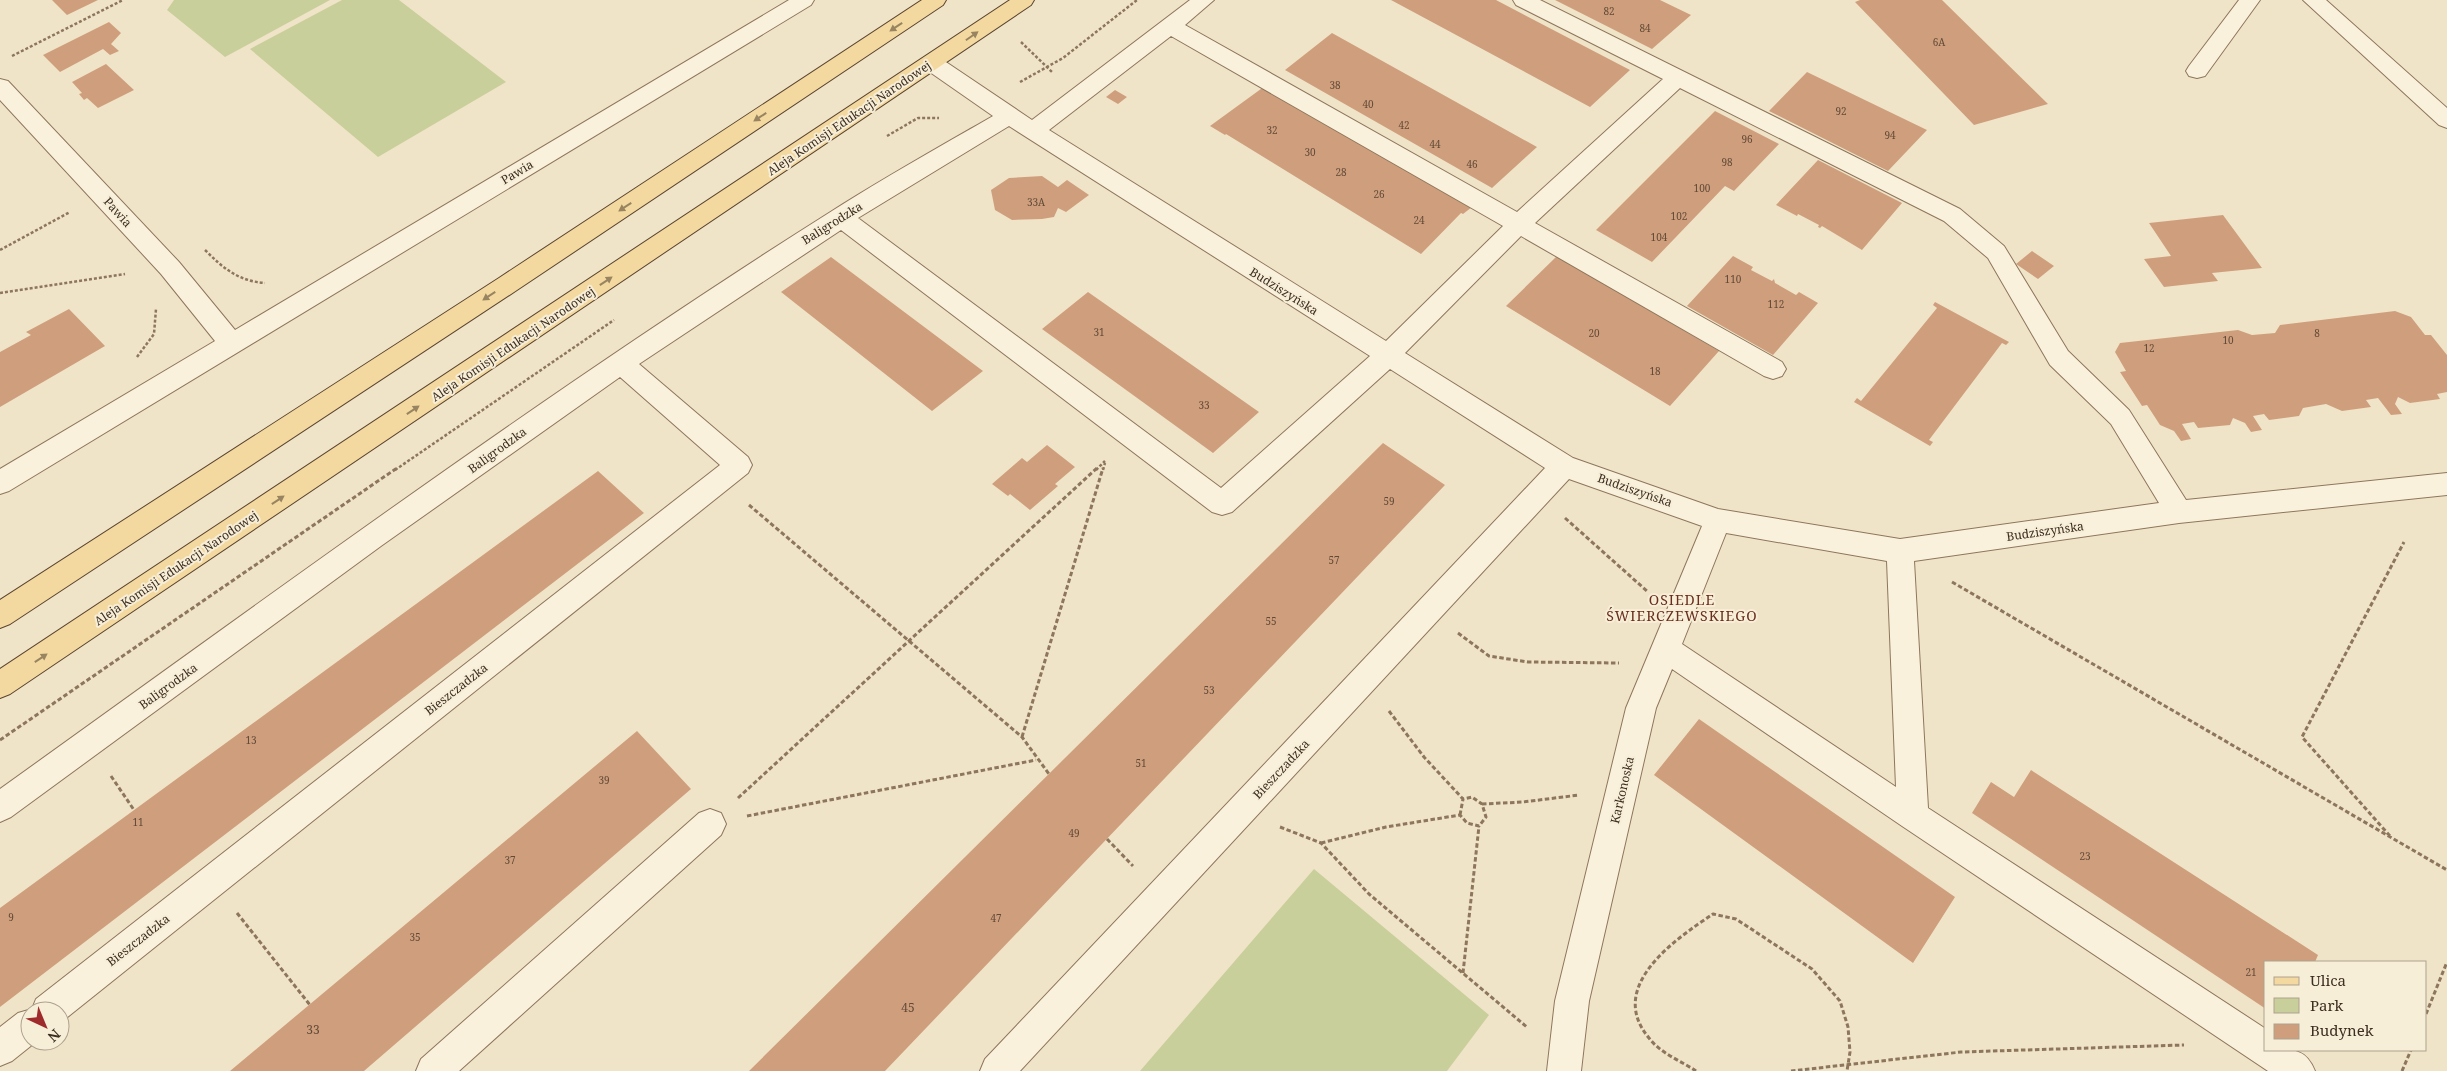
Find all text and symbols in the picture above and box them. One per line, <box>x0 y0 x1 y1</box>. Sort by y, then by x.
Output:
house number: 82 <box>1603 4 1615 18</box>
house number: 84 <box>1639 21 1651 35</box>
one-way arrow <box>889 22 903 32</box>
one-way arrow <box>965 31 979 40</box>
house number: 6A <box>1933 35 1946 49</box>
street label: Aleja Komisji Edukacji Narodowej <box>764 57 934 179</box>
house number: 38 <box>1329 78 1341 92</box>
house number: 40 <box>1362 97 1374 111</box>
house number: 92 <box>1835 104 1847 118</box>
one-way arrow <box>754 112 767 122</box>
house number: 42 <box>1398 118 1410 132</box>
house number: 32 <box>1266 123 1278 137</box>
house number: 94 <box>1884 128 1896 142</box>
house number: 96 <box>1741 132 1753 146</box>
house number: 44 <box>1429 137 1441 151</box>
house number: 30 <box>1304 145 1316 159</box>
house number: 98 <box>1721 155 1733 169</box>
street label: Pawia <box>498 156 537 188</box>
house number: 46 <box>1466 157 1478 171</box>
house number: 28 <box>1335 165 1347 179</box>
house number: 100 <box>1694 181 1711 195</box>
house number: 26 <box>1373 187 1385 201</box>
street label: Pawia <box>100 193 136 231</box>
house number: 33A <box>1027 195 1046 209</box>
street label: Baligrodzka <box>798 198 866 248</box>
one-way arrow <box>618 202 632 212</box>
house number: 102 <box>1671 209 1687 223</box>
house number: 24 <box>1413 213 1425 227</box>
house number: 104 <box>1651 230 1668 244</box>
street label: Budziszyńska <box>1246 263 1322 319</box>
house number: 110 <box>1725 272 1742 286</box>
one-way arrow <box>600 276 613 286</box>
street label: Aleja Komisji Edukacji Narodowej <box>428 283 598 405</box>
one-way arrow <box>483 291 496 301</box>
house number: 112 <box>1768 297 1784 311</box>
house number: 31 <box>1093 325 1105 339</box>
house number: 20 <box>1588 326 1600 340</box>
house number: 8 <box>2314 326 2320 340</box>
house number: 10 <box>2222 333 2234 347</box>
house number: 12 <box>2143 341 2155 355</box>
house number: 18 <box>1649 364 1661 378</box>
house number: 33 <box>1198 398 1210 412</box>
one-way arrow <box>406 405 420 415</box>
street label: Baligrodzka <box>464 423 530 477</box>
street label: Budziszyńska <box>1595 469 1675 511</box>
house number: 59 <box>1383 494 1395 508</box>
one-way arrow <box>271 495 284 505</box>
street label: Aleja Komisji Edukacji Narodowej <box>91 507 261 629</box>
street label: Budziszyńska <box>2005 517 2085 545</box>
house number: 57 <box>1328 553 1340 567</box>
district label: OSIEDLE ŚWIERCZEWSKIEGO <box>1606 590 1758 625</box>
house number: 55 <box>1265 614 1277 628</box>
one-way arrow <box>34 653 47 663</box>
street label: Baligrodzka <box>135 659 201 713</box>
street label: Bieszczadzka <box>421 659 491 719</box>
house number: 53 <box>1203 683 1215 697</box>
house number: 13 <box>245 733 257 747</box>
street label: Bieszczadzka <box>1249 735 1313 802</box>
street label: Karkonoska <box>1606 755 1638 825</box>
house number: 51 <box>1135 756 1147 770</box>
house number: 39 <box>598 773 610 787</box>
house number: 11 <box>132 815 144 829</box>
house number: 49 <box>1068 826 1080 840</box>
house number: 23 <box>2079 849 2091 863</box>
house number: 37 <box>504 853 516 867</box>
house number: 9 <box>8 910 14 924</box>
street label: Bieszczadzka <box>103 910 173 970</box>
house number: 47 <box>990 911 1002 925</box>
house number: 35 <box>409 930 421 944</box>
legend <box>2264 961 2427 1051</box>
house number: 21 <box>2245 965 2257 979</box>
text: Ulica <box>2310 970 2346 990</box>
text: Park <box>2310 995 2344 1015</box>
house number: 45 <box>901 999 915 1016</box>
north arrow <box>20 1001 70 1051</box>
text: Budynek <box>2310 1020 2374 1040</box>
house number: 33 <box>306 1021 320 1038</box>
text: N <box>44 1025 65 1046</box>

